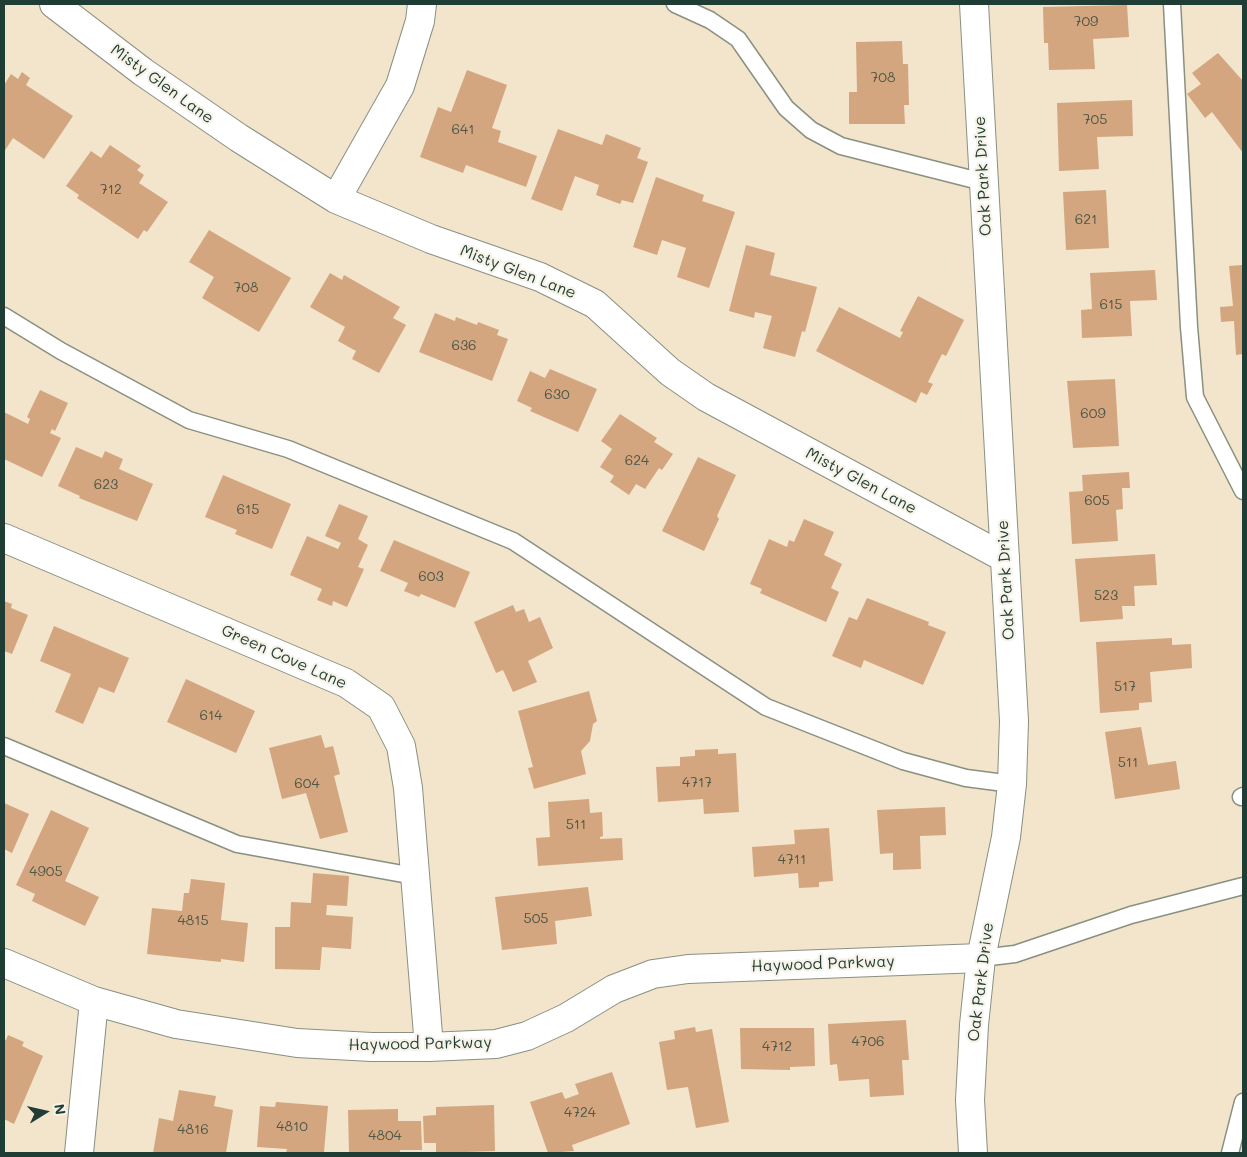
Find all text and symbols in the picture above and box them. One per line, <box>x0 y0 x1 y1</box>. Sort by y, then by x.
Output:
house number: 709 <box>1074 14 1098 30</box>
street label: Misty Glen Lane <box>107 40 217 128</box>
house number: 708 <box>871 70 895 86</box>
house number: 705 <box>1083 112 1107 128</box>
street label: Oak Park Drive <box>970 116 996 236</box>
house number: 641 <box>452 122 474 138</box>
house number: 712 <box>100 182 122 198</box>
house number: 621 <box>1075 212 1097 228</box>
street label: Misty Glen Lane <box>457 241 579 303</box>
house number: 708 <box>234 280 258 296</box>
house number: 615 <box>1100 297 1122 313</box>
house number: 636 <box>451 338 477 354</box>
house number: 630 <box>544 387 570 403</box>
house number: 609 <box>1080 406 1106 422</box>
street label: Misty Glen Lane <box>802 444 920 518</box>
house number: 624 <box>625 453 649 469</box>
house number: 623 <box>94 477 118 493</box>
house number: 605 <box>1084 493 1110 509</box>
house number: 615 <box>237 502 259 518</box>
street label: Oak Park Drive <box>993 520 1019 640</box>
house number: 603 <box>418 569 444 585</box>
house number: 523 <box>1094 588 1118 604</box>
street label: Green Cove Lane <box>218 621 350 693</box>
house number: 517 <box>1114 679 1136 695</box>
house number: 614 <box>200 708 222 724</box>
house number: 511 <box>1118 755 1138 771</box>
house number: 4717 <box>682 775 712 791</box>
house number: 604 <box>294 776 320 792</box>
house number: 511 <box>566 817 586 833</box>
house number: 4711 <box>778 852 806 868</box>
house number: 4905 <box>29 864 63 880</box>
house number: 505 <box>524 911 548 927</box>
house number: 4815 <box>177 913 209 929</box>
street label: Oak Park Drive <box>964 921 998 1043</box>
street label: Haywood Parkway <box>751 952 895 976</box>
street label: Haywood Parkway <box>348 1033 492 1055</box>
house number: 4706 <box>851 1034 885 1050</box>
house number: 4712 <box>762 1039 792 1055</box>
north arrow <box>20 1087 70 1137</box>
text: N <box>50 1102 71 1116</box>
house number: 4724 <box>564 1105 596 1121</box>
house number: 4810 <box>276 1119 308 1135</box>
house number: 4816 <box>177 1122 209 1138</box>
house number: 4804 <box>368 1128 402 1144</box>

